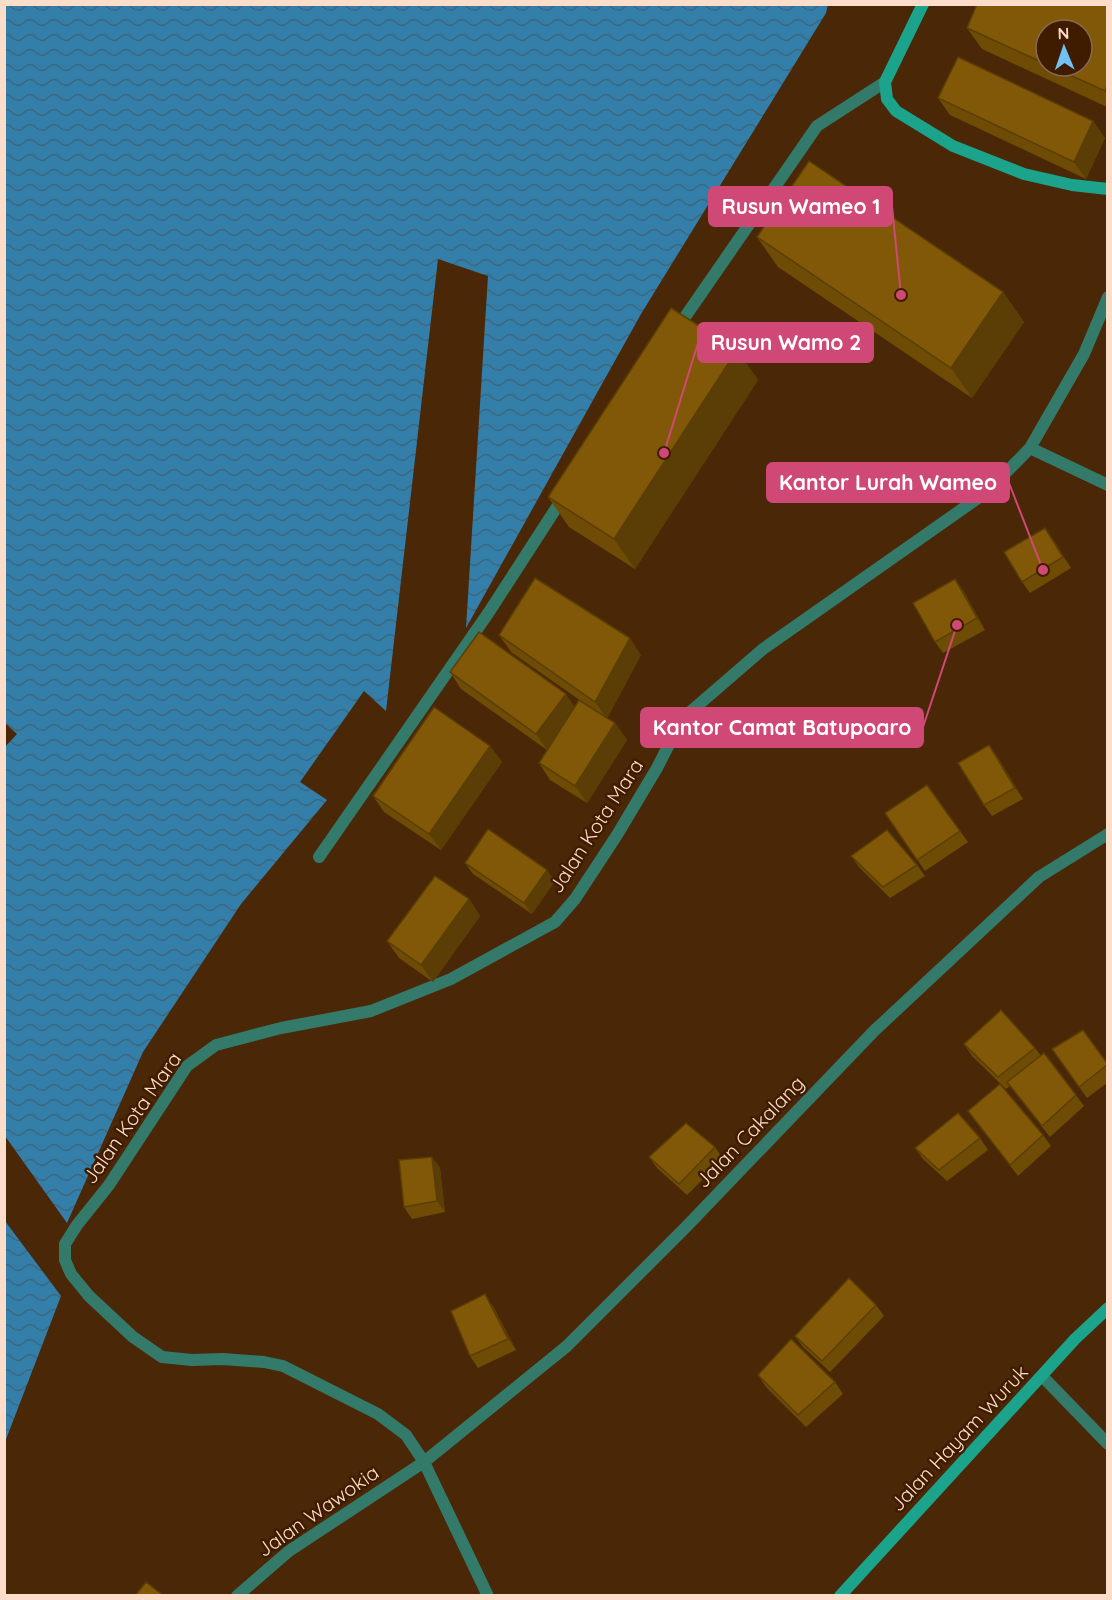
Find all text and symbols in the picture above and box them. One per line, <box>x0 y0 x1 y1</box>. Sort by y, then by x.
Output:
north arrow <box>1034 18 1094 78</box>
text: N <box>1057 23 1070 43</box>
callout: Rusun Wameo 1 <box>709 187 892 226</box>
text: Rusun Wameo 1 <box>721 193 881 219</box>
callout: Rusun Wamo 2 <box>698 323 873 362</box>
text: Rusun Wamo 2 <box>711 329 861 355</box>
callout: Kantor Lurah Wameo <box>767 463 1009 502</box>
text: Kantor Lurah Wameo <box>779 469 997 495</box>
callout: Kantor Camat Batupoaro <box>641 708 923 747</box>
text: Kantor Camat Batupoaro <box>653 714 911 740</box>
street label: Jalan Kota Mara <box>543 754 648 898</box>
street label: Jalan Kota Mara <box>77 1047 186 1188</box>
street label: Jalan Cakalang <box>690 1070 809 1193</box>
street label: Jalan Hayam Wuruk <box>884 1359 1033 1516</box>
street label: Jalan Wawokia <box>252 1459 383 1562</box>

